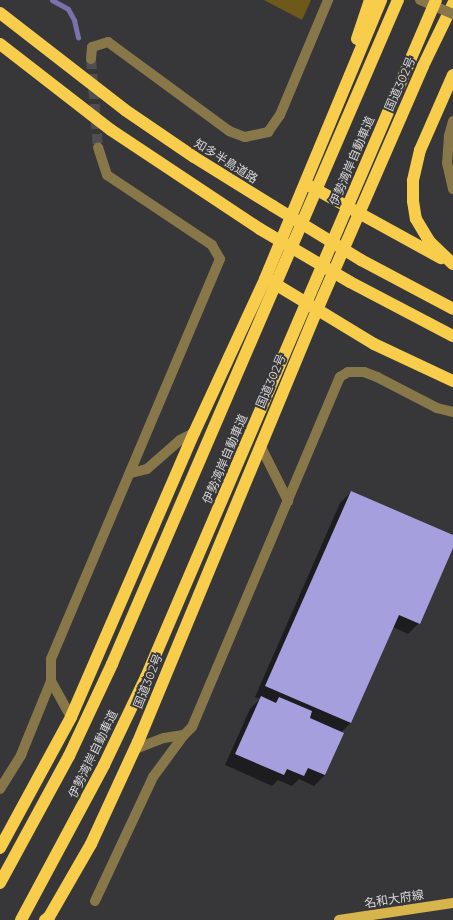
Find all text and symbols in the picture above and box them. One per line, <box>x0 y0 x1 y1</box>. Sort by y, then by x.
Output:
street label: 国道302号 <box>382 55 418 113</box>
street label: 伊勢湾岸自動車道 <box>327 114 377 208</box>
street label: 知多半島道路 <box>192 136 260 186</box>
street label: 国道302号 <box>253 352 289 410</box>
street label: 伊勢湾岸自動車道 <box>200 412 250 506</box>
street label: 国道302号 <box>131 652 165 710</box>
street label: 伊勢湾岸自動車道 <box>65 708 121 800</box>
street label: 名和大府線 <box>363 887 425 911</box>

